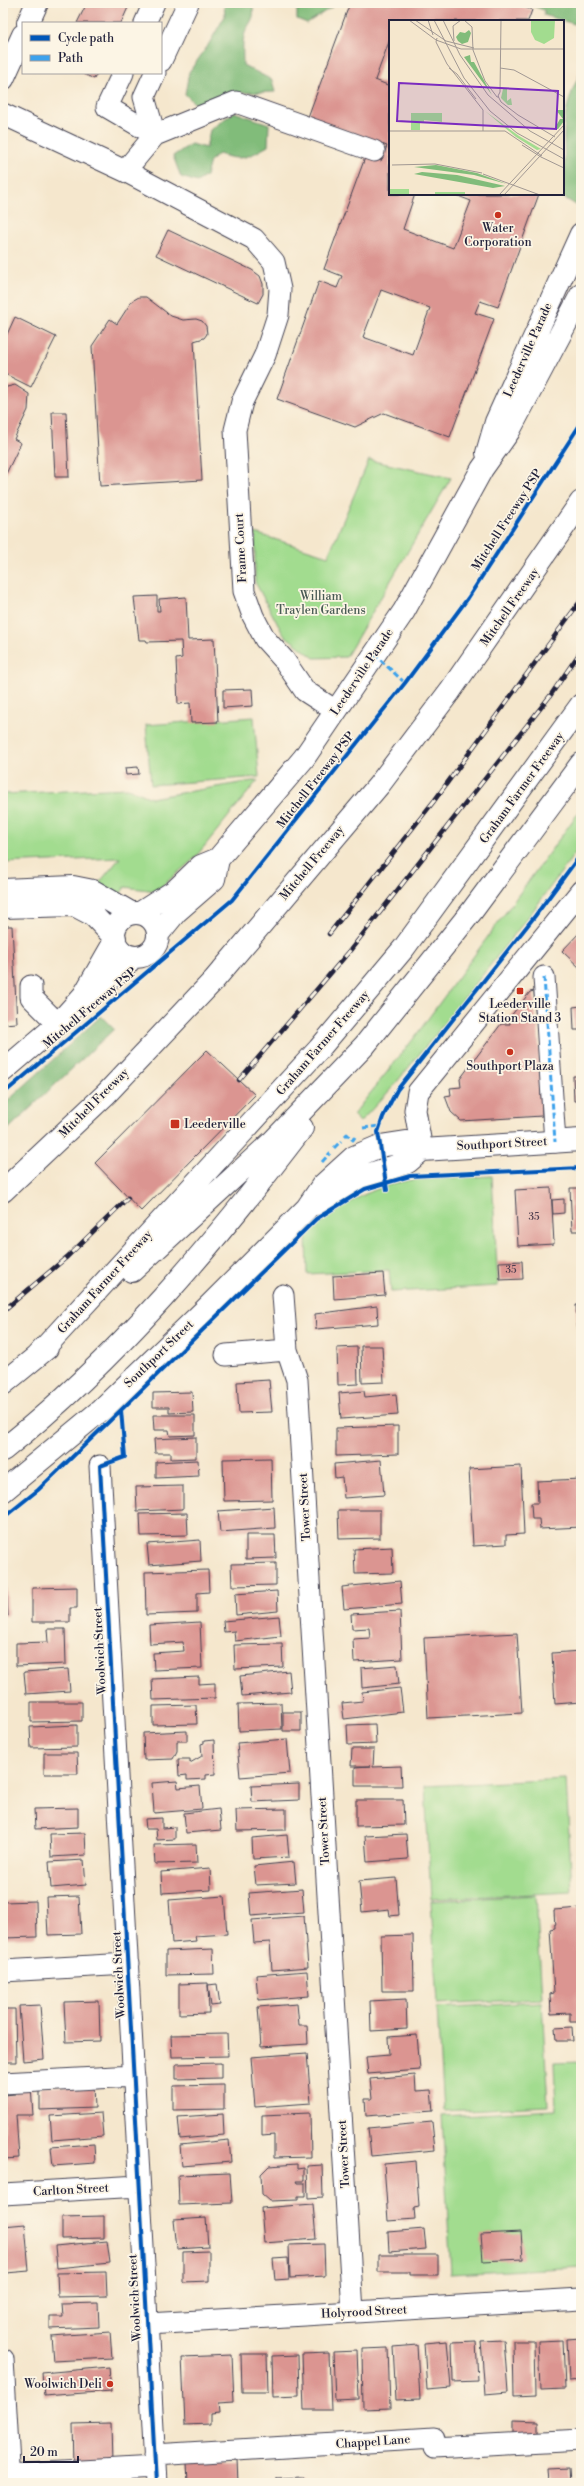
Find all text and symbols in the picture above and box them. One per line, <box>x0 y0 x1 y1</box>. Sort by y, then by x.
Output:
inset map <box>389 20 564 195</box>
legend <box>22 22 162 74</box>
text: Cycle path <box>58 31 114 46</box>
text: Path <box>58 51 83 66</box>
marker: Water Corporation <box>493 210 503 220</box>
place label: Water Corporation <box>464 221 532 250</box>
street label: Leederville Parade <box>500 300 556 400</box>
street label: Mitchell Freeway PSP <box>469 466 545 574</box>
street label: Frame Court <box>232 512 250 583</box>
street label: Mitchell Freeway <box>477 565 543 649</box>
park label: William Traylen Gardens <box>276 589 366 618</box>
street label: Leederville Parade <box>327 626 397 718</box>
street label: Mitchell Freeway PSP <box>274 729 358 831</box>
street label: Graham Farmer Freeway <box>476 729 568 847</box>
street label: Mitchell Freeway <box>277 823 348 903</box>
street label: Mitchell Freeway PSP <box>40 964 140 1052</box>
marker: Leederville Station Stand 3 <box>515 986 525 996</box>
street label: Graham Farmer Freeway <box>273 987 373 1099</box>
place label: Leederville Station Stand 3 <box>479 997 562 1026</box>
marker: Southport Plaza <box>505 1047 515 1057</box>
place label: Southport Plaza <box>466 1059 555 1074</box>
street label: Mitchell Freeway <box>56 1065 132 1141</box>
place label: Leederville <box>184 1117 246 1132</box>
marker: Leederville <box>169 1118 181 1130</box>
street label: Southport Street <box>456 1134 548 1154</box>
house number: 35 <box>528 1211 540 1223</box>
street label: Graham Farmer Freeway <box>55 1227 156 1337</box>
house number: 35 <box>505 1264 517 1276</box>
street label: Southport Street <box>121 1317 197 1391</box>
street label: Tower Street <box>296 1472 314 1542</box>
street label: Woolwich Street <box>90 1606 110 1696</box>
street label: Tower Street <box>315 1796 333 1866</box>
street label: Woolwich Street <box>109 1930 129 2020</box>
street label: Tower Street <box>335 2119 353 2189</box>
street label: Carlton Street <box>33 2180 110 2199</box>
street label: Woolwich Street <box>125 2253 145 2343</box>
street label: Holyrood Street <box>321 2302 408 2322</box>
place label: Woolwich Deli <box>23 2377 102 2392</box>
marker: Woolwich Deli <box>105 2379 115 2389</box>
street label: Chappel Lane <box>335 2432 411 2452</box>
scale bar <box>24 2438 78 2464</box>
text: 20 m <box>30 2445 58 2460</box>

